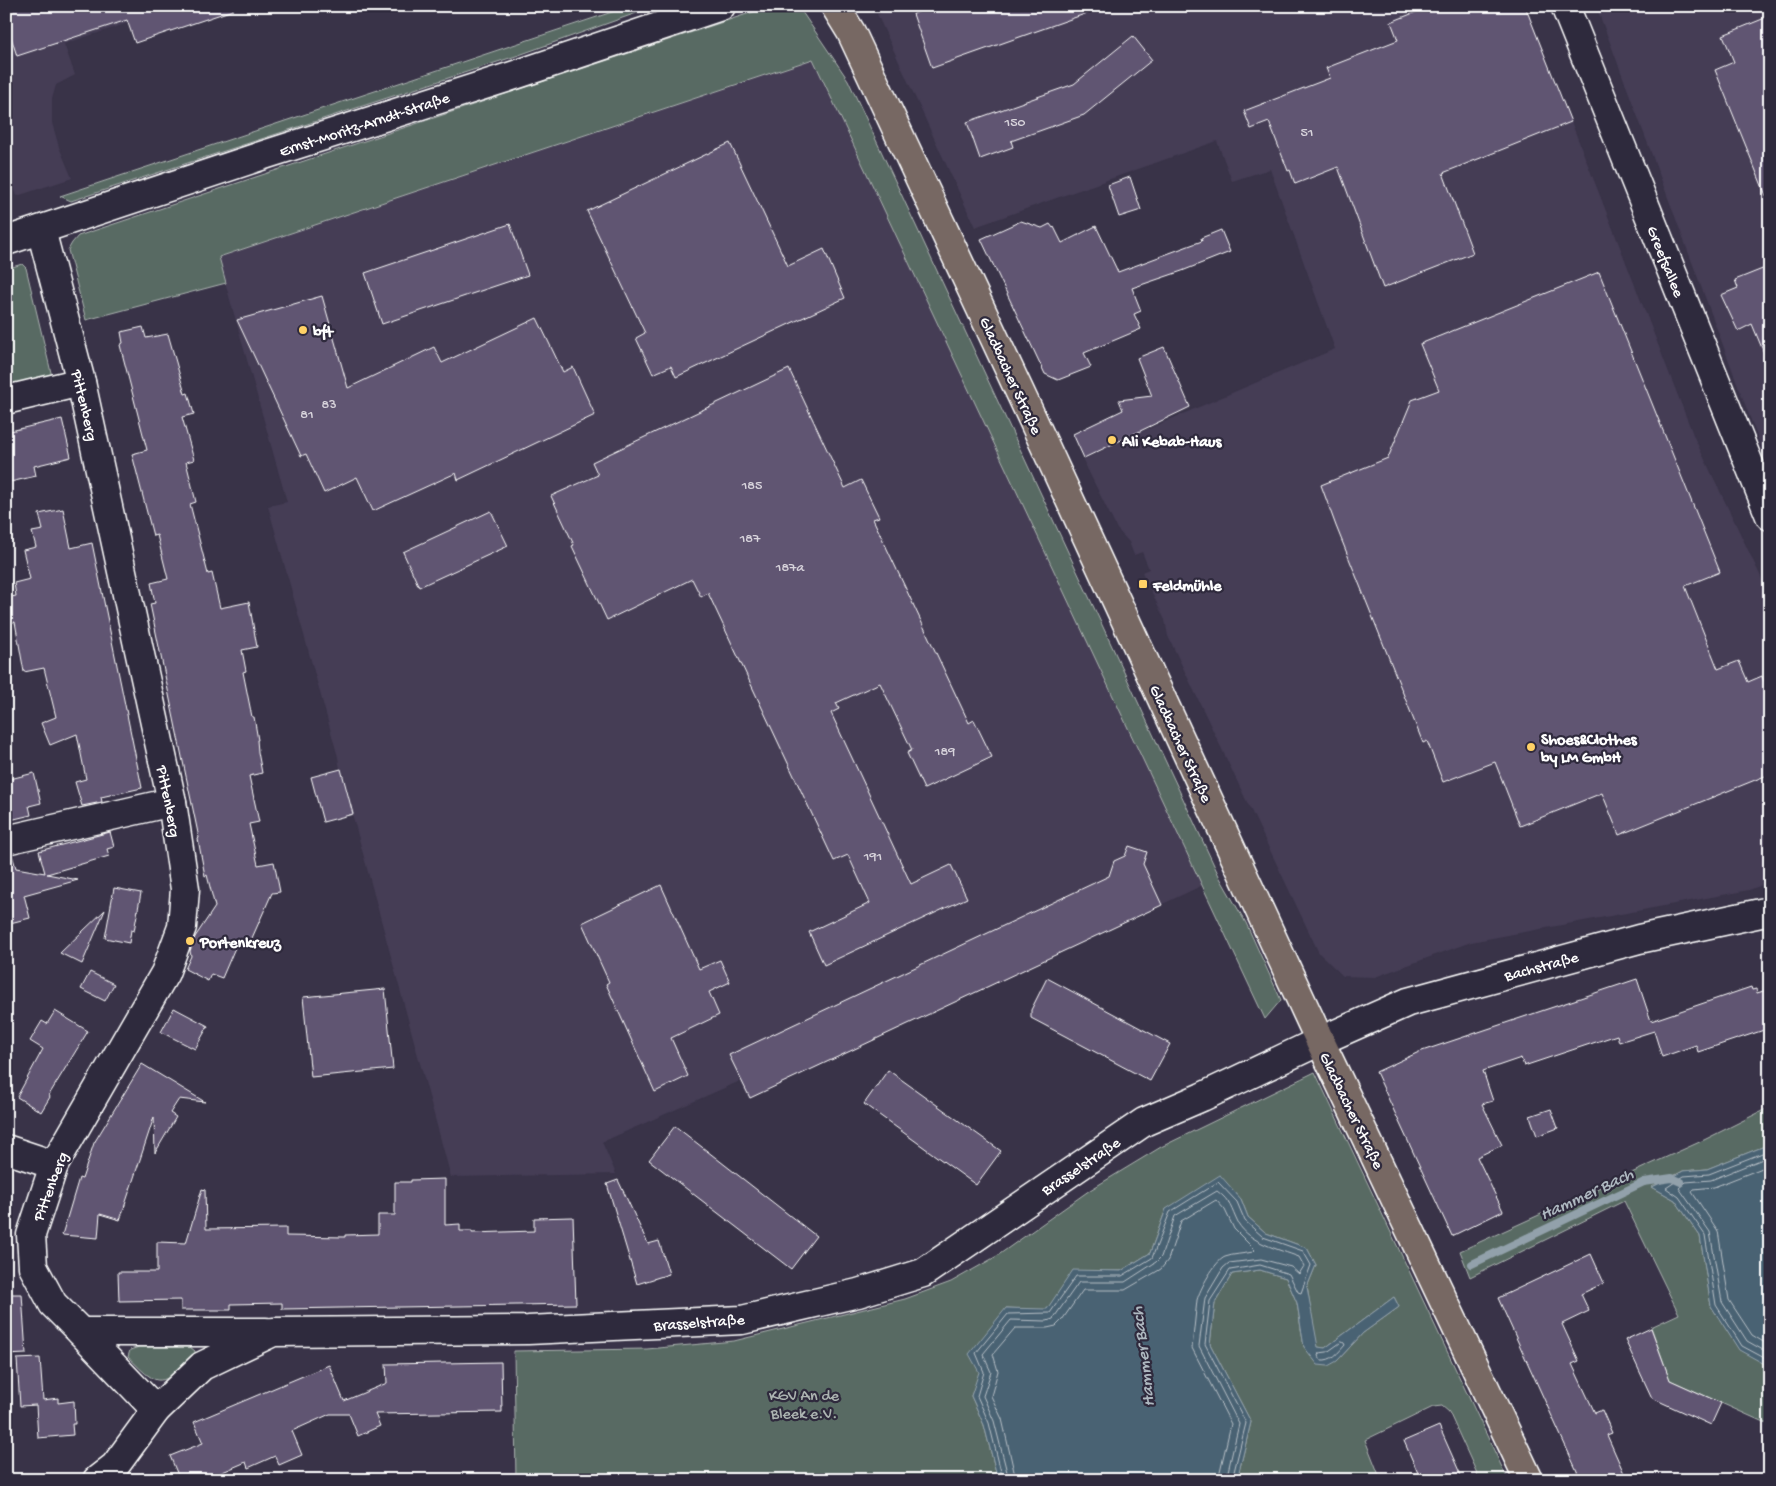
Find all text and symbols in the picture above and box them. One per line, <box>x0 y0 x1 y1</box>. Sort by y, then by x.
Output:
street label: Ernst-Moritz-Arndt-Straße <box>278 90 453 163</box>
house number: 150 <box>1004 115 1026 132</box>
house number: 51 <box>1300 125 1314 142</box>
street label: Greefsallee <box>1641 224 1687 302</box>
street label: Gladbacher Straße <box>973 315 1045 439</box>
place label: bft <box>312 323 334 343</box>
marker: bft <box>297 324 309 336</box>
street label: Pittenberg <box>65 367 100 443</box>
house number: 83 <box>322 397 336 414</box>
house number: 81 <box>300 407 314 424</box>
marker: Ali Kebab-Haus <box>1106 434 1118 446</box>
place label: Ali Kebab-Haus <box>1121 434 1223 453</box>
house number: 185 <box>741 478 762 495</box>
house number: 187 <box>739 531 761 548</box>
house number: 187a <box>775 560 805 577</box>
marker: Feldmühle <box>1137 578 1149 590</box>
place label: Feldmühle <box>1152 578 1222 597</box>
street label: Gladbacher Straße <box>1143 683 1215 807</box>
place label: Shoes&Clothes by LM GmbH <box>1540 732 1638 769</box>
marker: Shoes&Clothes by LM GmbH <box>1525 741 1537 753</box>
house number: 189 <box>934 744 955 761</box>
street label: Pittenberg <box>150 763 183 839</box>
house number: 191 <box>863 849 882 866</box>
marker: Portenkreuz <box>184 935 196 947</box>
place label: Portenkreuz <box>199 935 282 954</box>
street label: Bachstraße <box>1502 949 1582 988</box>
street label: Gladbacher Straße <box>1313 1050 1387 1174</box>
street label: Brasselstraße <box>1038 1134 1126 1202</box>
street label: Pittenberg <box>30 1150 74 1226</box>
water label: Hammer Bach <box>1537 1164 1637 1226</box>
water label: Hammer Bach <box>1128 1305 1161 1408</box>
street label: Brasselstraße <box>652 1312 746 1337</box>
park label: KGV An de Bleek e.V. <box>769 1388 840 1425</box>

